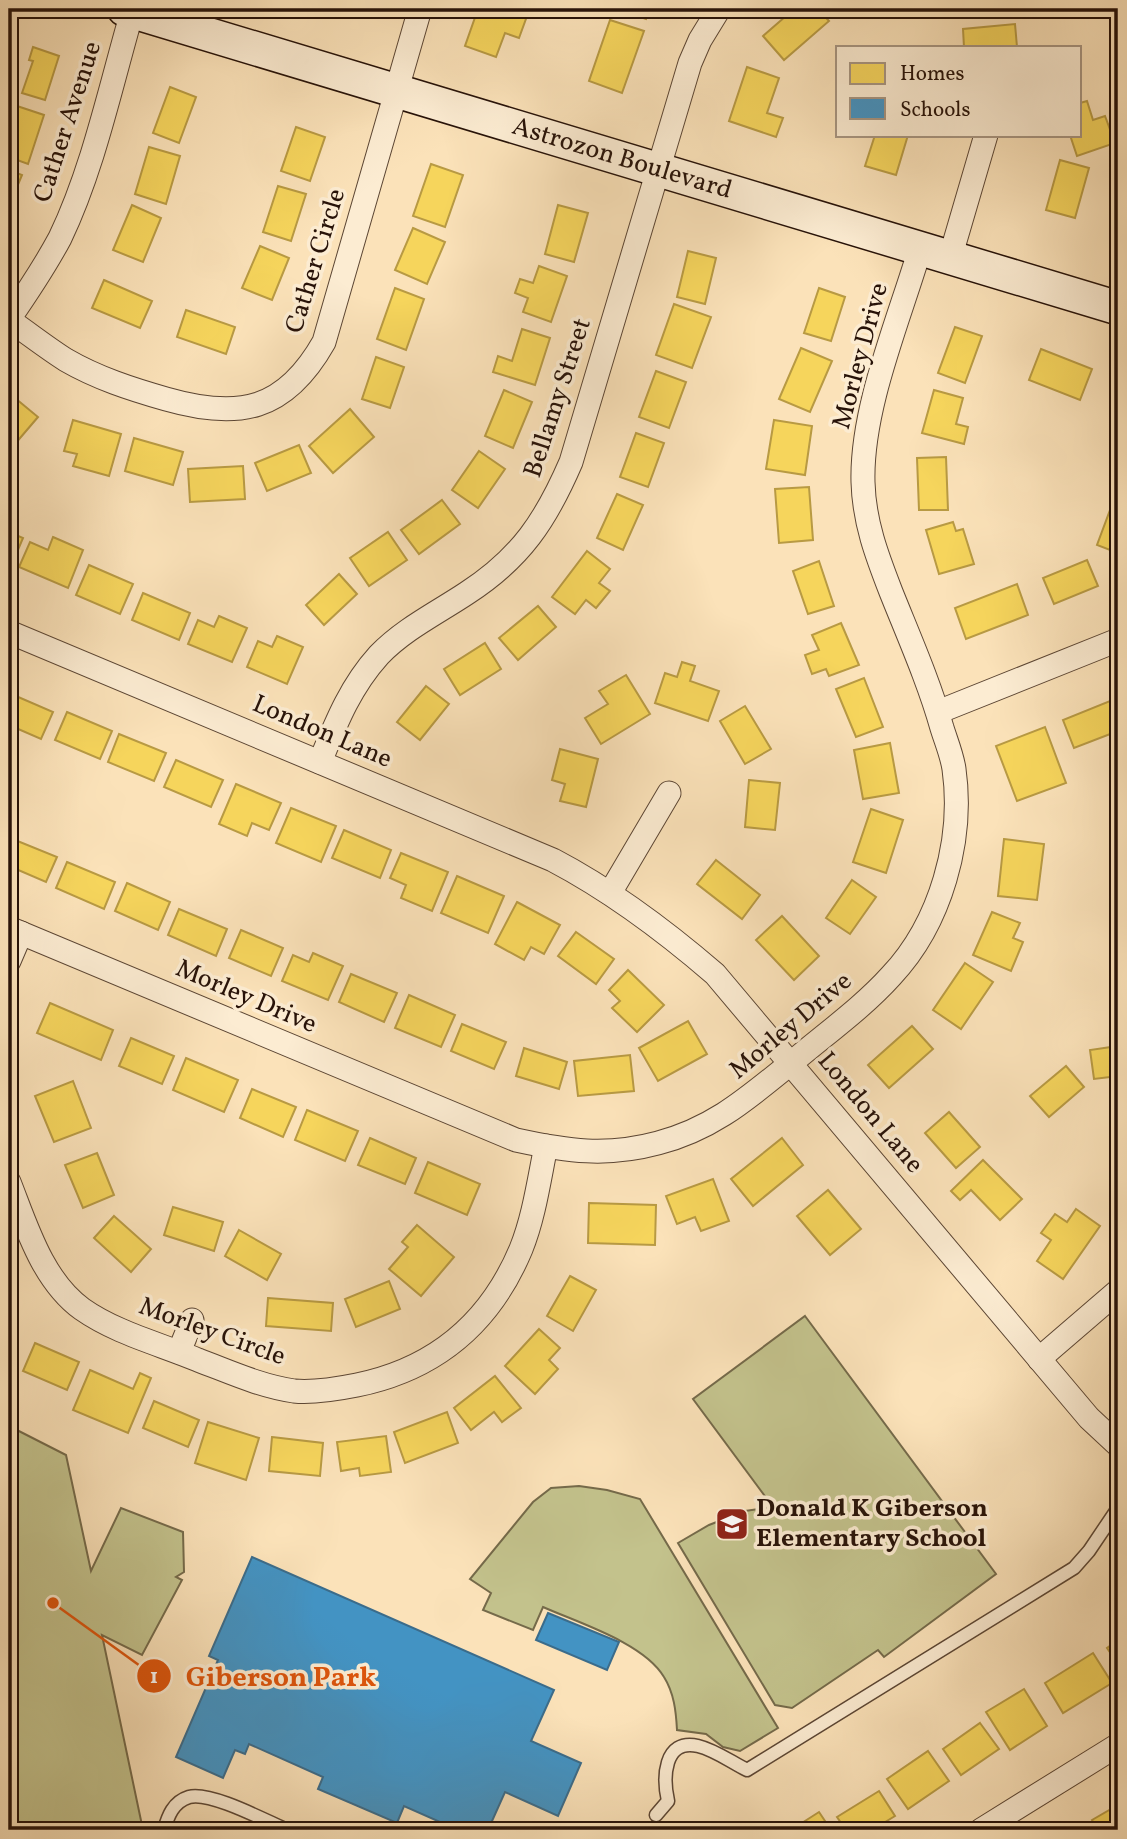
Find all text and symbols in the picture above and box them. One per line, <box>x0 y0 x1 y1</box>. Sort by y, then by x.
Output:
street label: Cather Avenue <box>25 37 111 207</box>
legend <box>836 46 1082 136</box>
text: Homes <box>900 60 965 89</box>
text: Schools <box>900 96 970 125</box>
street label: Astrozon Boulevard <box>508 109 736 209</box>
street label: Cather Circle <box>277 184 355 338</box>
street label: Morley Drive <box>824 279 898 433</box>
street label: Bellamy Street <box>515 314 601 482</box>
street label: London Lane <box>247 686 397 778</box>
street label: Morley Drive <box>170 951 322 1043</box>
street label: Morley Drive <box>722 964 860 1088</box>
street label: London Lane <box>808 1045 932 1181</box>
street label: Morley Circle <box>134 1289 290 1375</box>
place label: Donald K Giberson Elementary School <box>756 1491 988 1557</box>
school or university icon: Donald K Giberson Elementary School <box>713 1505 751 1543</box>
callout: Giberson Park <box>137 1651 390 1700</box>
text: Giberson Park <box>186 1659 376 1698</box>
text: 1 <box>150 1663 158 1692</box>

